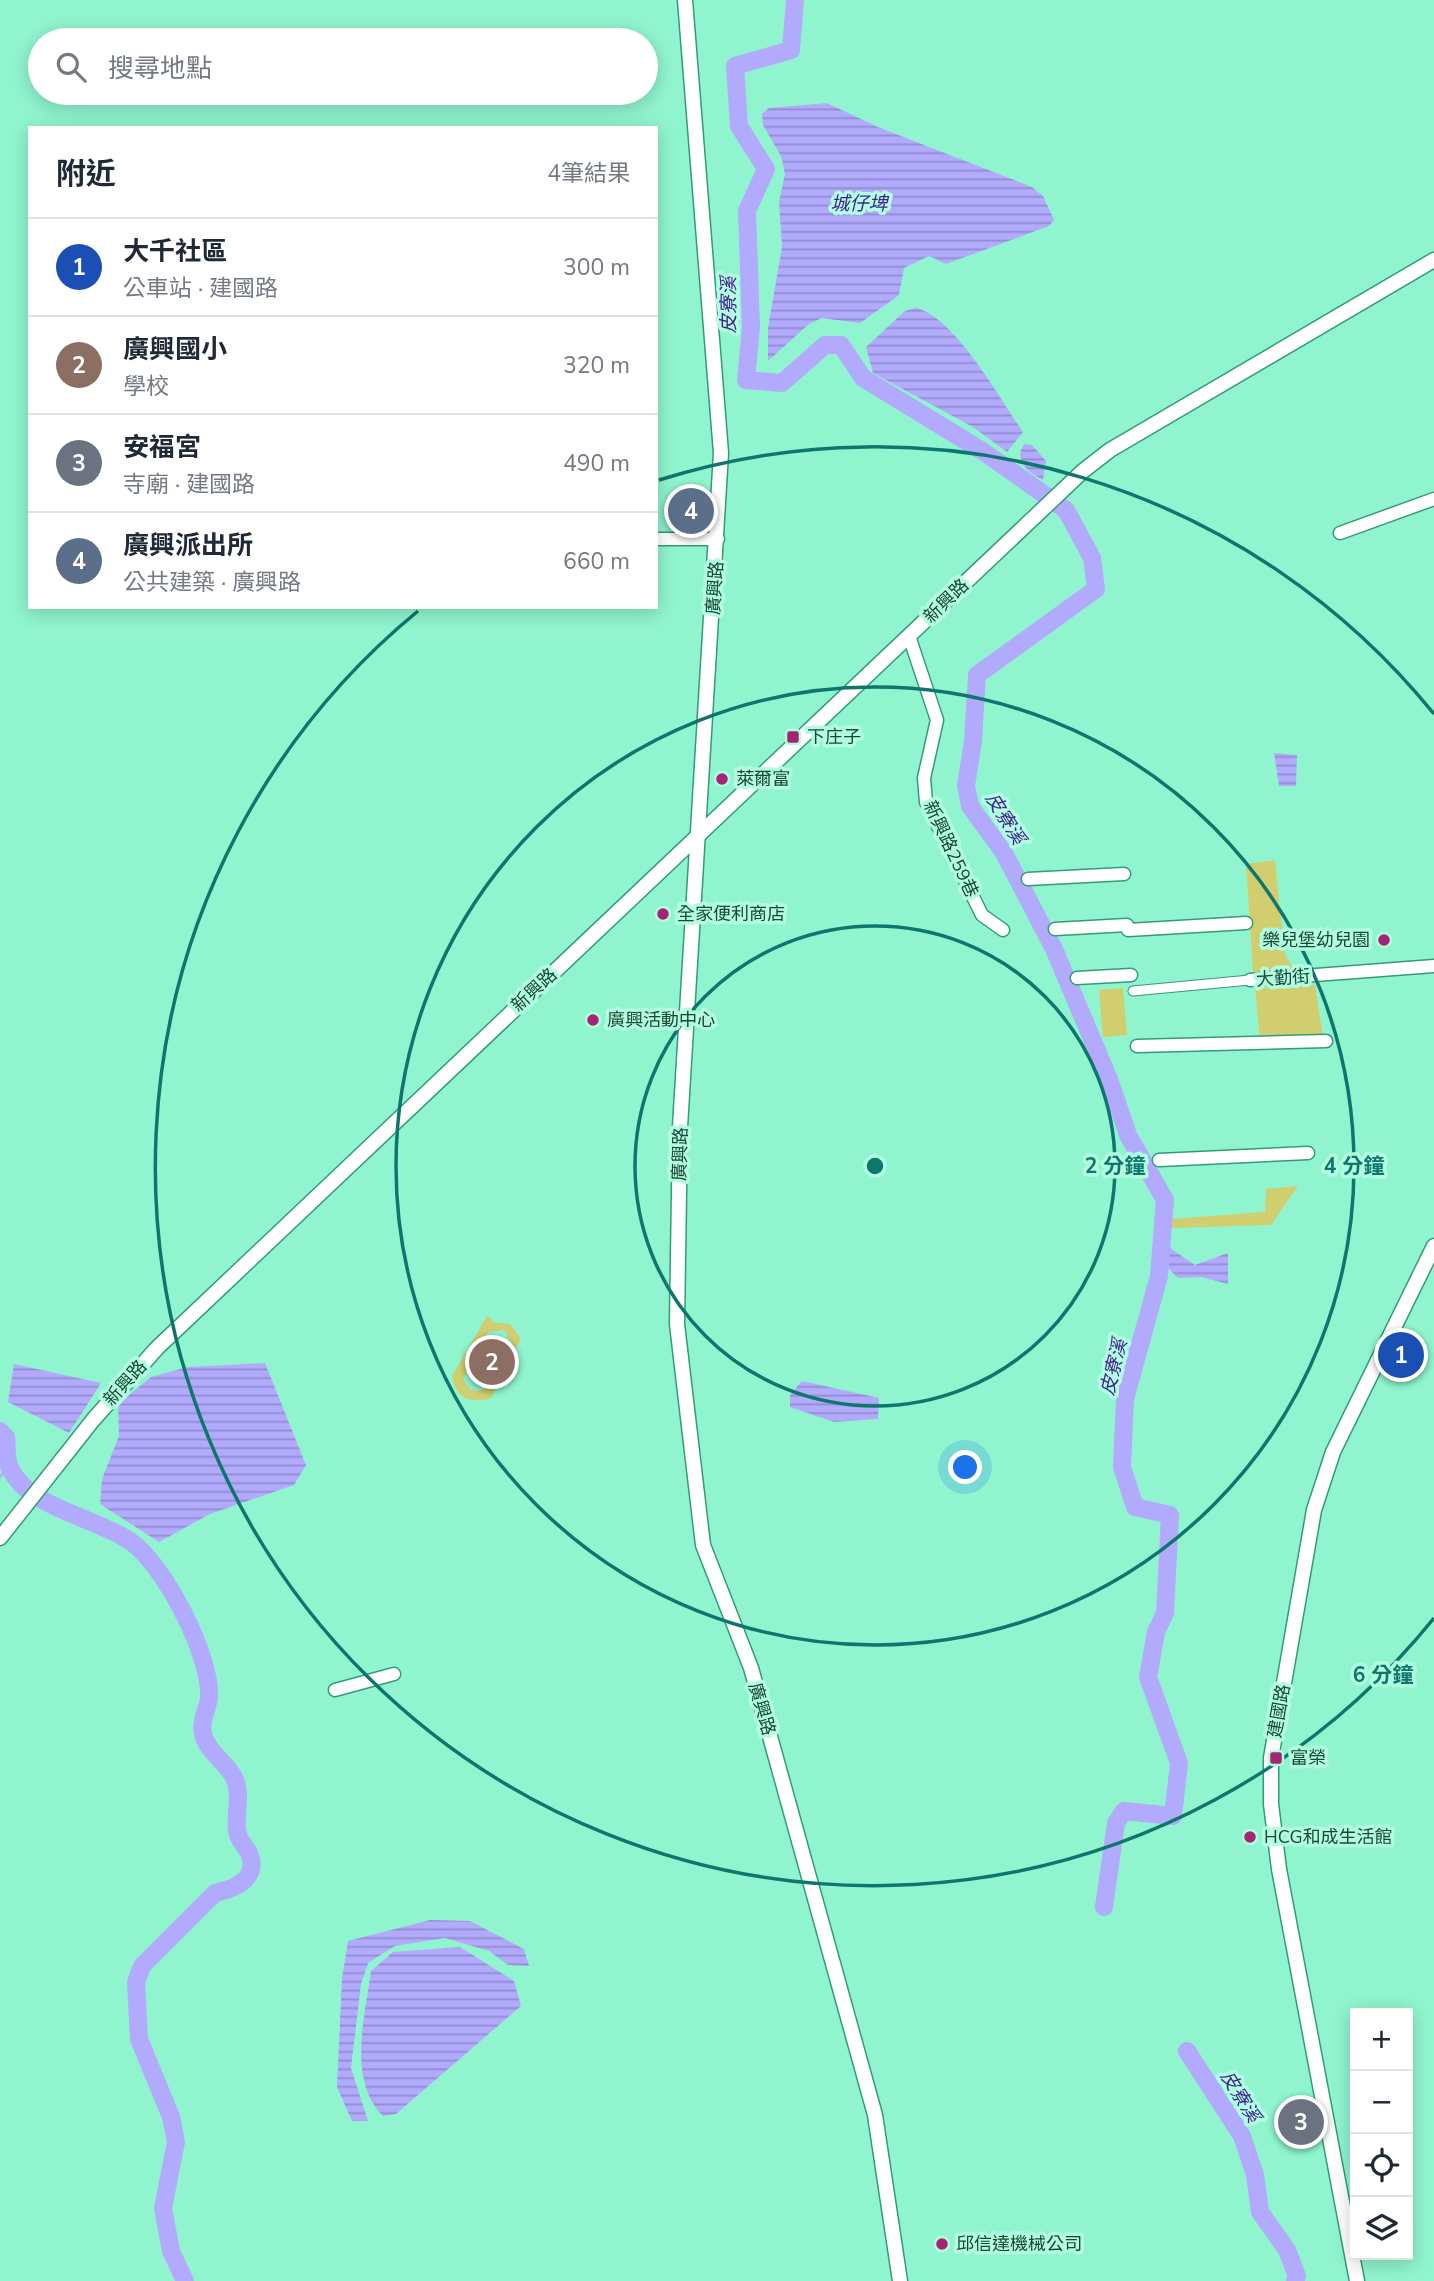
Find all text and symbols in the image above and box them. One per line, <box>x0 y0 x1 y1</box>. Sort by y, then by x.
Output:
search box <box>28 28 658 105</box>
icon: search <box>52 48 90 86</box>
text: 搜尋地點 <box>108 51 212 86</box>
text: 附近 <box>56 154 116 195</box>
text: 4筆結果 <box>547 158 630 189</box>
water label: 城仔埤 <box>830 191 889 217</box>
text: 大千社區 <box>123 234 227 269</box>
text: 1 <box>72 252 86 283</box>
text: 300 m <box>563 252 630 283</box>
text: 公車站 · 建國路 <box>123 273 278 304</box>
water label: 皮寮溪 <box>716 274 742 334</box>
text: 廣興國小 <box>123 332 227 367</box>
text: 2 <box>72 350 86 381</box>
text: 320 m <box>563 350 630 381</box>
text: 學校 <box>123 371 169 402</box>
text: 安福宮 <box>123 430 201 465</box>
text: 3 <box>72 448 86 479</box>
text: 490 m <box>563 448 630 479</box>
text: 寺廟 · 建國路 <box>123 469 255 500</box>
pin: 4 <box>668 485 714 537</box>
text: 廣興派出所 <box>123 528 253 563</box>
text: 4 <box>72 546 86 577</box>
text: 660 m <box>563 546 630 577</box>
street label: 廣興路 <box>701 560 729 616</box>
text: 公共建築 · 廣興路 <box>123 567 301 598</box>
street label: 新興路 <box>918 574 974 628</box>
place label: 下庄子 <box>807 725 861 749</box>
marker: 下庄子 <box>785 729 801 745</box>
place label: 萊爾富 <box>736 767 790 791</box>
marker: 萊爾富 <box>714 771 730 787</box>
water label: 皮寮溪 <box>979 787 1033 852</box>
street label: 新興路259巷 <box>918 797 984 901</box>
place label: 全家便利商店 <box>677 902 785 926</box>
marker: 全家便利商店 <box>655 906 671 922</box>
place label: 樂兒堡幼兒園 <box>1262 928 1370 952</box>
marker: 樂兒堡幼兒園 <box>1376 932 1392 948</box>
street label: 新興路 <box>506 963 562 1017</box>
street label: 大勤街 <box>1255 964 1311 992</box>
place label: 廣興活動中心 <box>607 1008 715 1032</box>
marker: 廣興活動中心 <box>585 1012 601 1028</box>
street label: 廣興路 <box>667 1127 693 1181</box>
text: 2 分鐘 <box>1085 1152 1145 1180</box>
text: 4 分鐘 <box>1324 1152 1384 1180</box>
centre of rings <box>863 1154 887 1178</box>
pin: 1 <box>1378 1329 1424 1381</box>
water label: 皮寮溪 <box>1094 1334 1134 1398</box>
pin: 2 <box>469 1336 515 1388</box>
street label: 新興路 <box>98 1355 152 1411</box>
your location <box>948 1450 982 1484</box>
text: 6 分鐘 <box>1353 1661 1413 1689</box>
street label: 廣興路 <box>743 1680 781 1738</box>
street label: 建國路 <box>1262 1682 1296 1740</box>
place label: 富榮 <box>1290 1746 1326 1770</box>
marker: 富榮 <box>1268 1750 1284 1766</box>
place label: HCG和成生活館 <box>1264 1825 1393 1849</box>
marker: HCG和成生活館 <box>1242 1829 1258 1845</box>
map controls <box>1350 2008 1413 2260</box>
button: + <box>1350 2008 1413 2071</box>
water label: 皮寮溪 <box>1214 2065 1268 2130</box>
button: − <box>1350 2071 1413 2134</box>
pin: 3 <box>1278 2096 1324 2148</box>
button: locate <box>1350 2134 1413 2197</box>
button: layers <box>1350 2197 1413 2260</box>
place label: 邱信達機械公司 <box>956 2232 1082 2256</box>
marker: 邱信達機械公司 <box>934 2236 950 2252</box>

